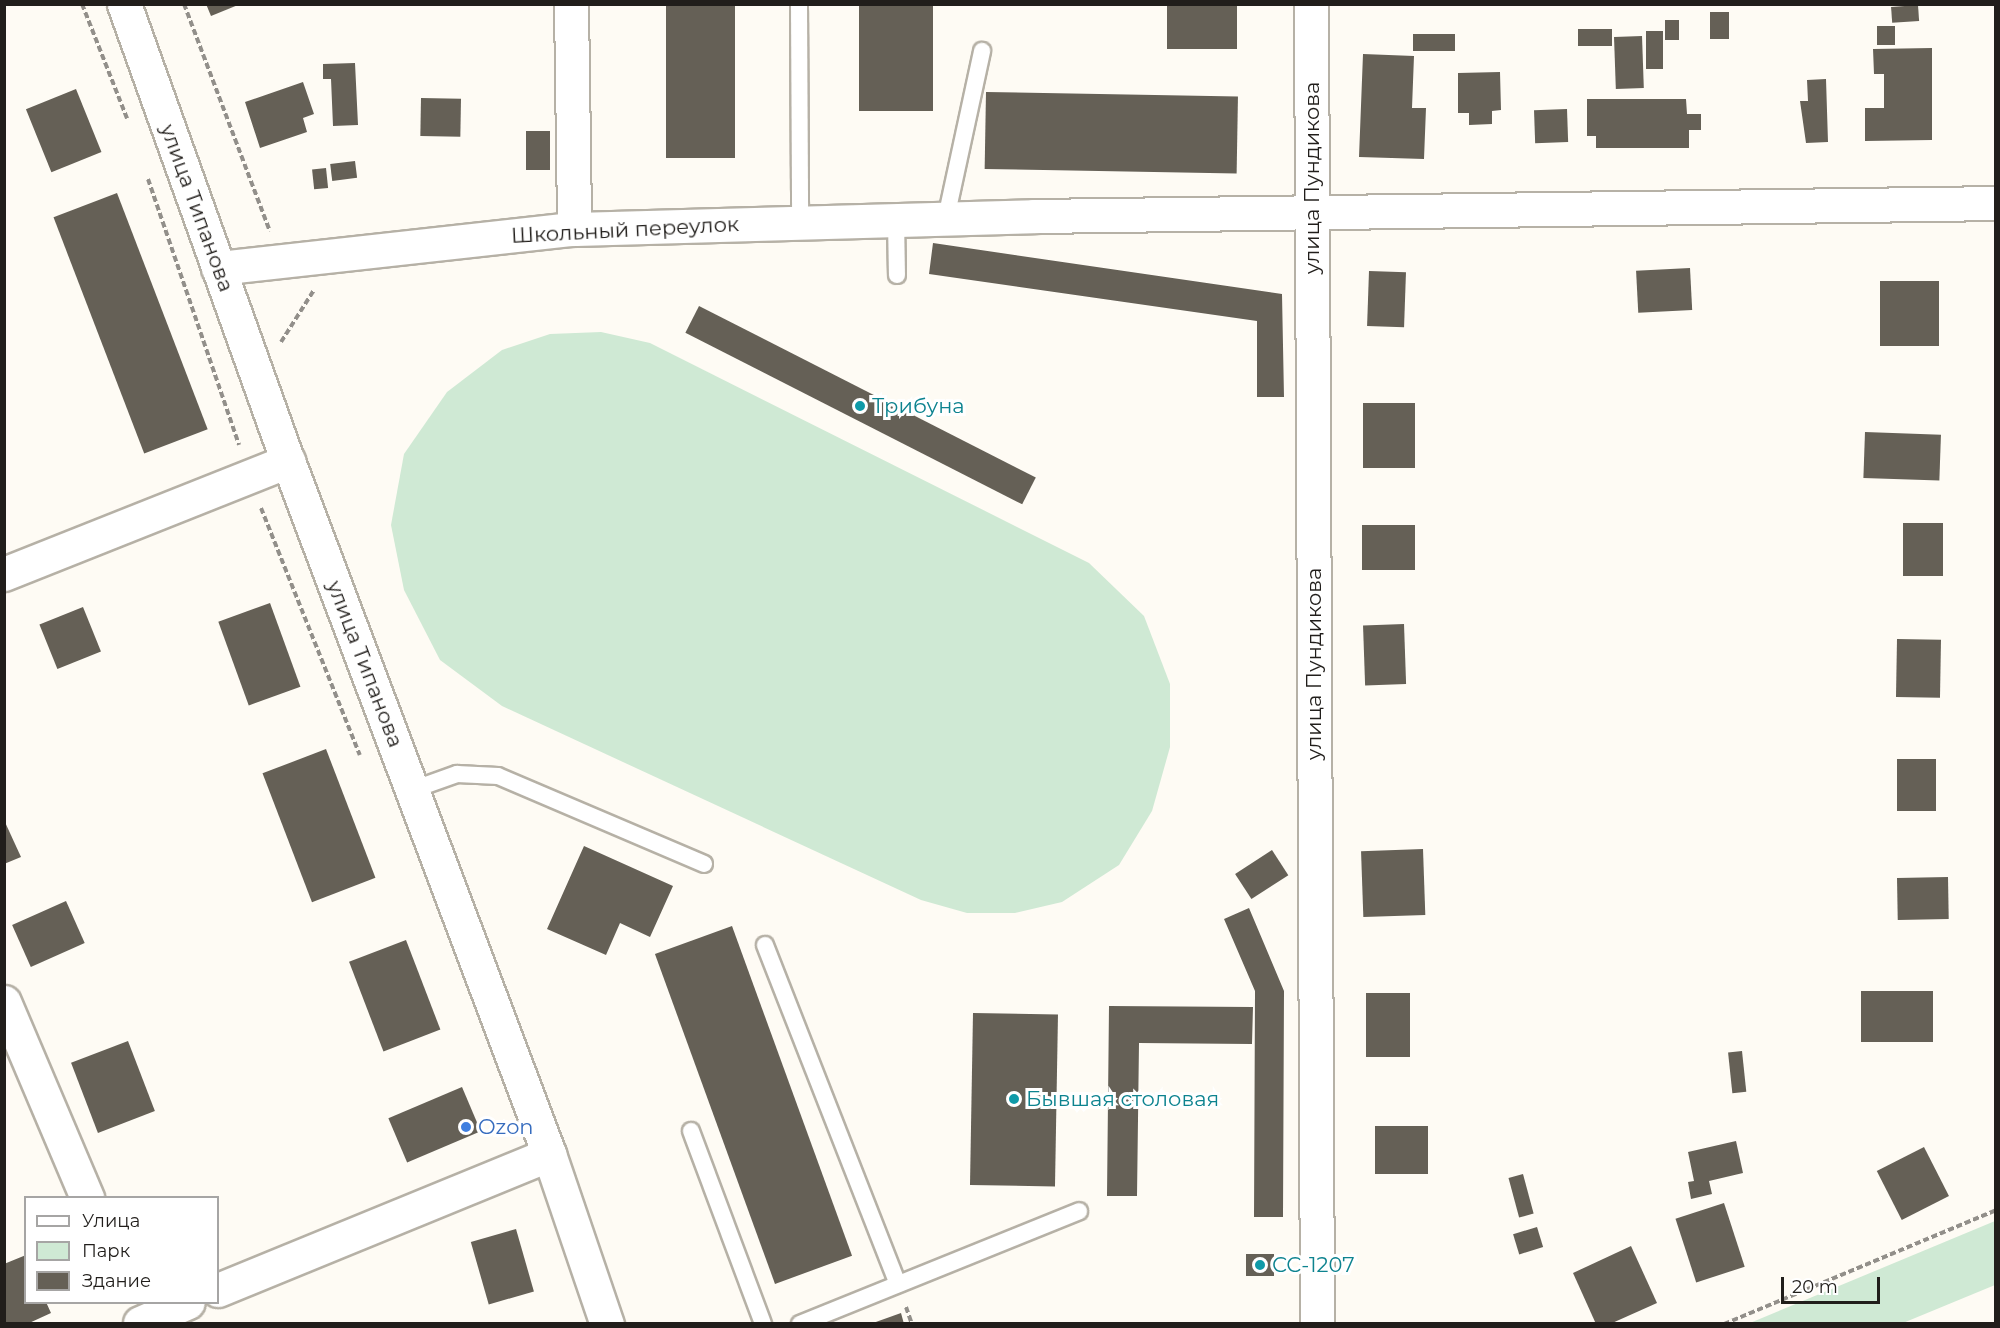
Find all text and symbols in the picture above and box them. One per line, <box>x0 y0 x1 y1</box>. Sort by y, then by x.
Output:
street label: улица Пундикова <box>1299 82 1325 274</box>
street label: улица Типанова <box>155 121 239 295</box>
street label: Школьный переулок <box>510 211 740 249</box>
place label: Трибуна <box>872 393 965 419</box>
marker: Трибуна <box>853 399 867 413</box>
street label: улица Пундикова <box>1301 568 1327 760</box>
street label: улица Типанова <box>322 577 408 751</box>
place label: Бывшая столовая <box>1026 1086 1219 1112</box>
marker: Бывшая столовая <box>1007 1092 1021 1106</box>
place label: Ozon <box>478 1114 534 1140</box>
marker: Ozon <box>459 1120 473 1134</box>
legend <box>24 1196 219 1304</box>
text: Улица <box>82 1210 140 1232</box>
text: Парк <box>82 1240 130 1262</box>
place label: СС-1207 <box>1272 1252 1355 1278</box>
marker: СС-1207 <box>1253 1258 1267 1272</box>
scale bar <box>1784 1265 1883 1303</box>
text: Здание <box>82 1270 151 1292</box>
text: 20 m <box>1792 1276 1838 1298</box>

